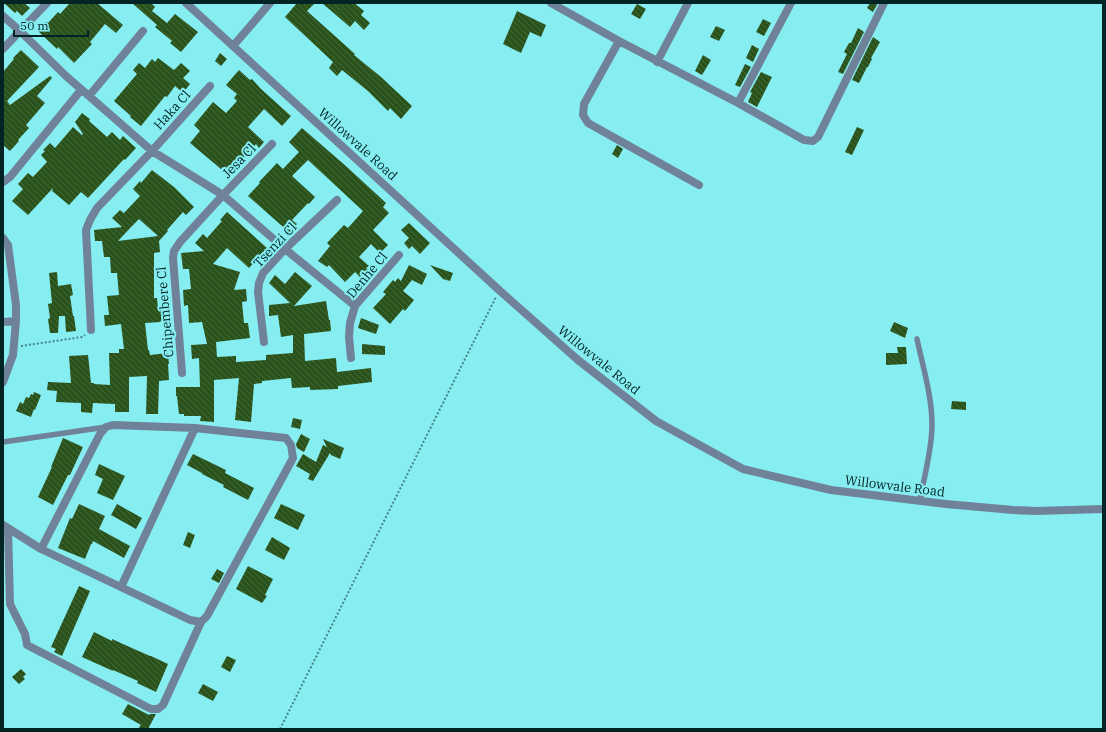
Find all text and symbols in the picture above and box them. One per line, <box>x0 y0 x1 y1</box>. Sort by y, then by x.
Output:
scale bar <box>14 12 88 38</box>
text: 50 m <box>20 18 49 33</box>
street label: Haka Cl <box>150 87 194 133</box>
street label: Willowvale Road <box>315 104 401 184</box>
street label: Jesa Cl <box>218 140 260 182</box>
street label: Tsenzi Cl <box>250 219 300 271</box>
street label: Denhe Cl <box>343 248 391 301</box>
street label: Chipembere Cl <box>153 266 177 358</box>
street label: Willowvale Road <box>555 322 644 398</box>
street label: Willowvale Road <box>844 471 946 501</box>

